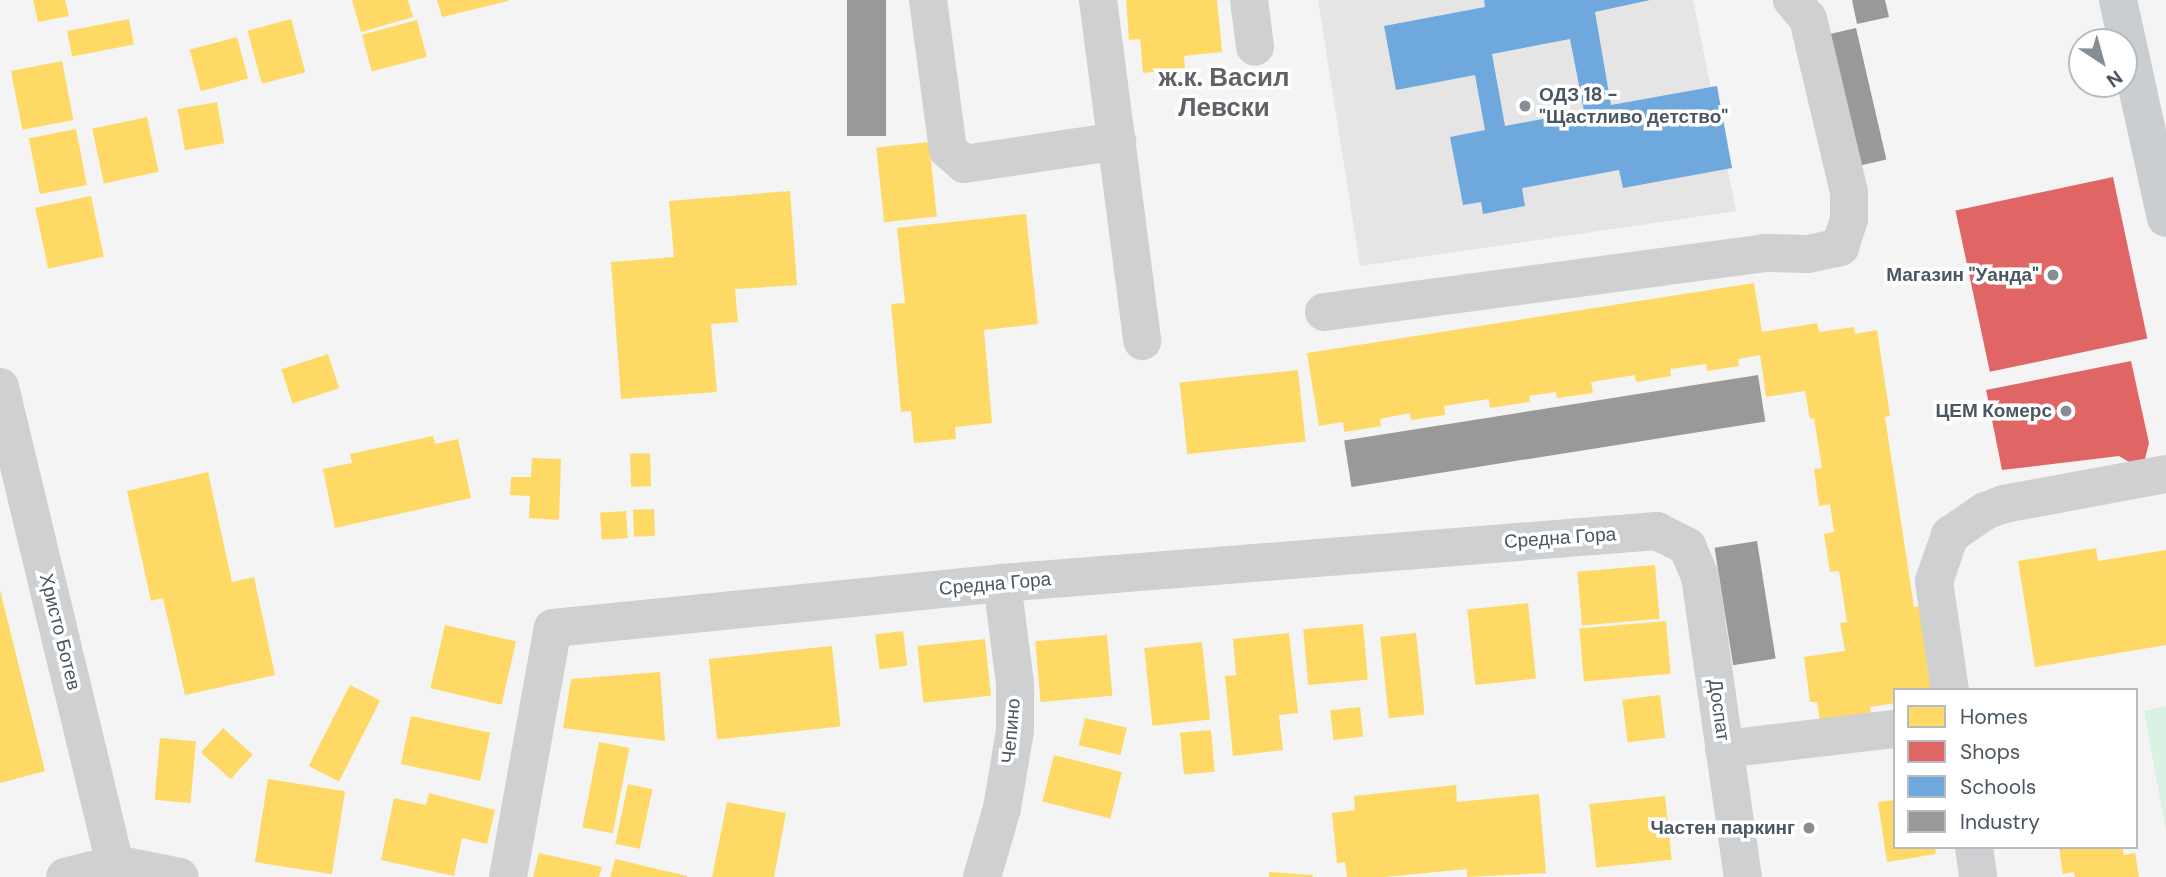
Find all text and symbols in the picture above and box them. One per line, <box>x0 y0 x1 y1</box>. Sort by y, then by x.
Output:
north arrow <box>2068 28 2138 98</box>
district label: ж.к. Васил Левски <box>1159 62 1289 124</box>
text: N <box>2102 65 2127 93</box>
place label: ОДЗ 18 - "Щастливо детство" <box>1539 84 1728 128</box>
marker: ОДЗ 18 - "Щастливо детство" <box>1517 98 1533 114</box>
place label: Магазин "Уанда" <box>1886 264 2039 286</box>
marker: Магазин "Уанда" <box>2045 267 2061 283</box>
place label: ЦЕМ Комерс <box>1935 400 2052 422</box>
marker: ЦЕМ Комерс <box>2058 403 2074 419</box>
street label: Средна Гора <box>1503 523 1617 553</box>
street label: Средна Гора <box>938 568 1052 600</box>
street label: Христо Ботев <box>35 571 85 693</box>
street label: Доспат <box>1703 678 1735 742</box>
legend <box>1893 688 2138 849</box>
street label: Чепино <box>997 698 1025 764</box>
text: Homes <box>1960 703 2028 731</box>
text: Shops <box>1960 738 2020 766</box>
text: Schools <box>1960 773 2036 801</box>
text: Industry <box>1960 808 2040 836</box>
place label: Частен паркинг <box>1650 817 1795 839</box>
marker: Частен паркинг <box>1801 820 1817 836</box>

